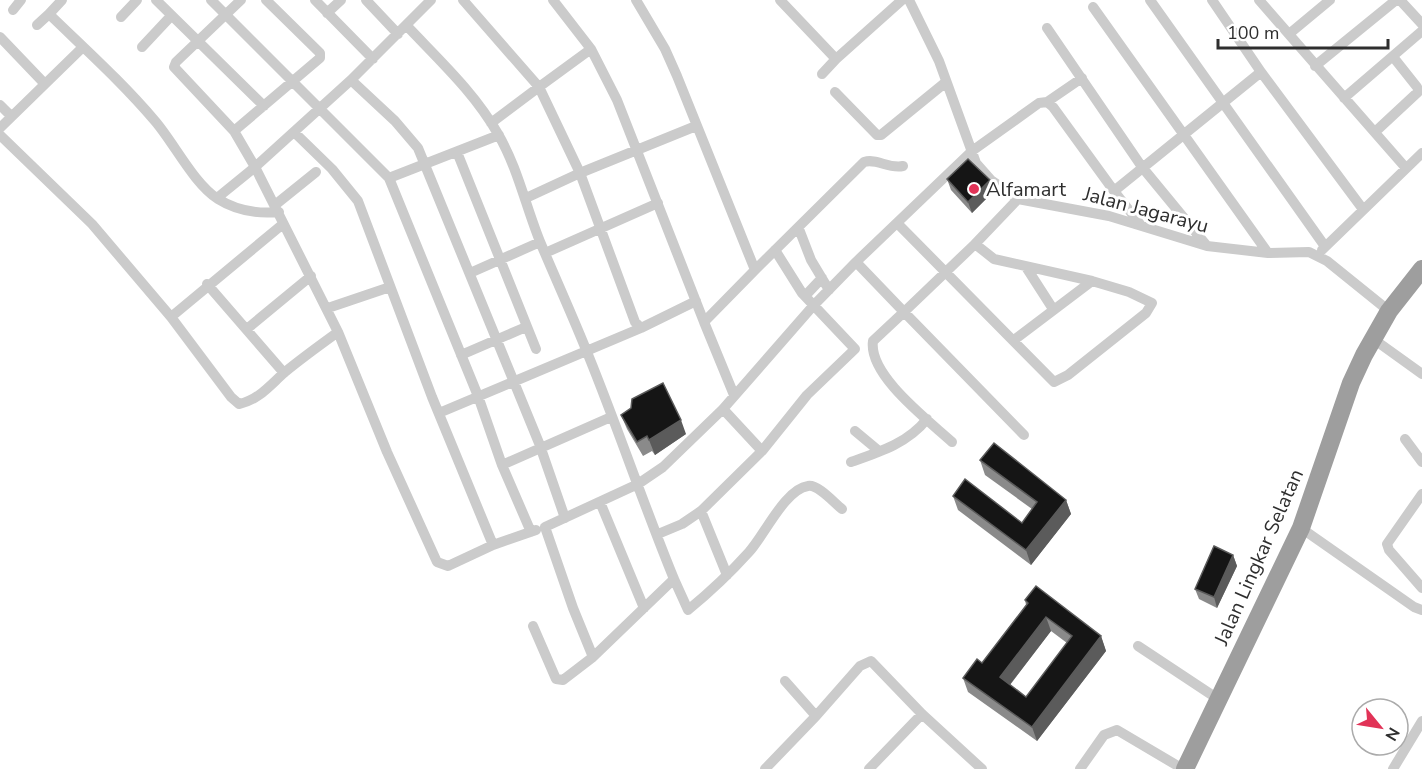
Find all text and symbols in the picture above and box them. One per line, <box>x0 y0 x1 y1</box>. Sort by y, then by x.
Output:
scale bar <box>1218 12 1388 50</box>
text: 100 m <box>1227 21 1279 45</box>
place label: Alfamart <box>986 176 1067 203</box>
street label: Jalan Jagarayu <box>1079 180 1212 240</box>
marker: Alfamart <box>967 182 981 196</box>
street label: Jalan Lingkar Selatan <box>1208 465 1310 650</box>
north arrow <box>1350 697 1410 757</box>
text: N <box>1380 723 1405 745</box>

